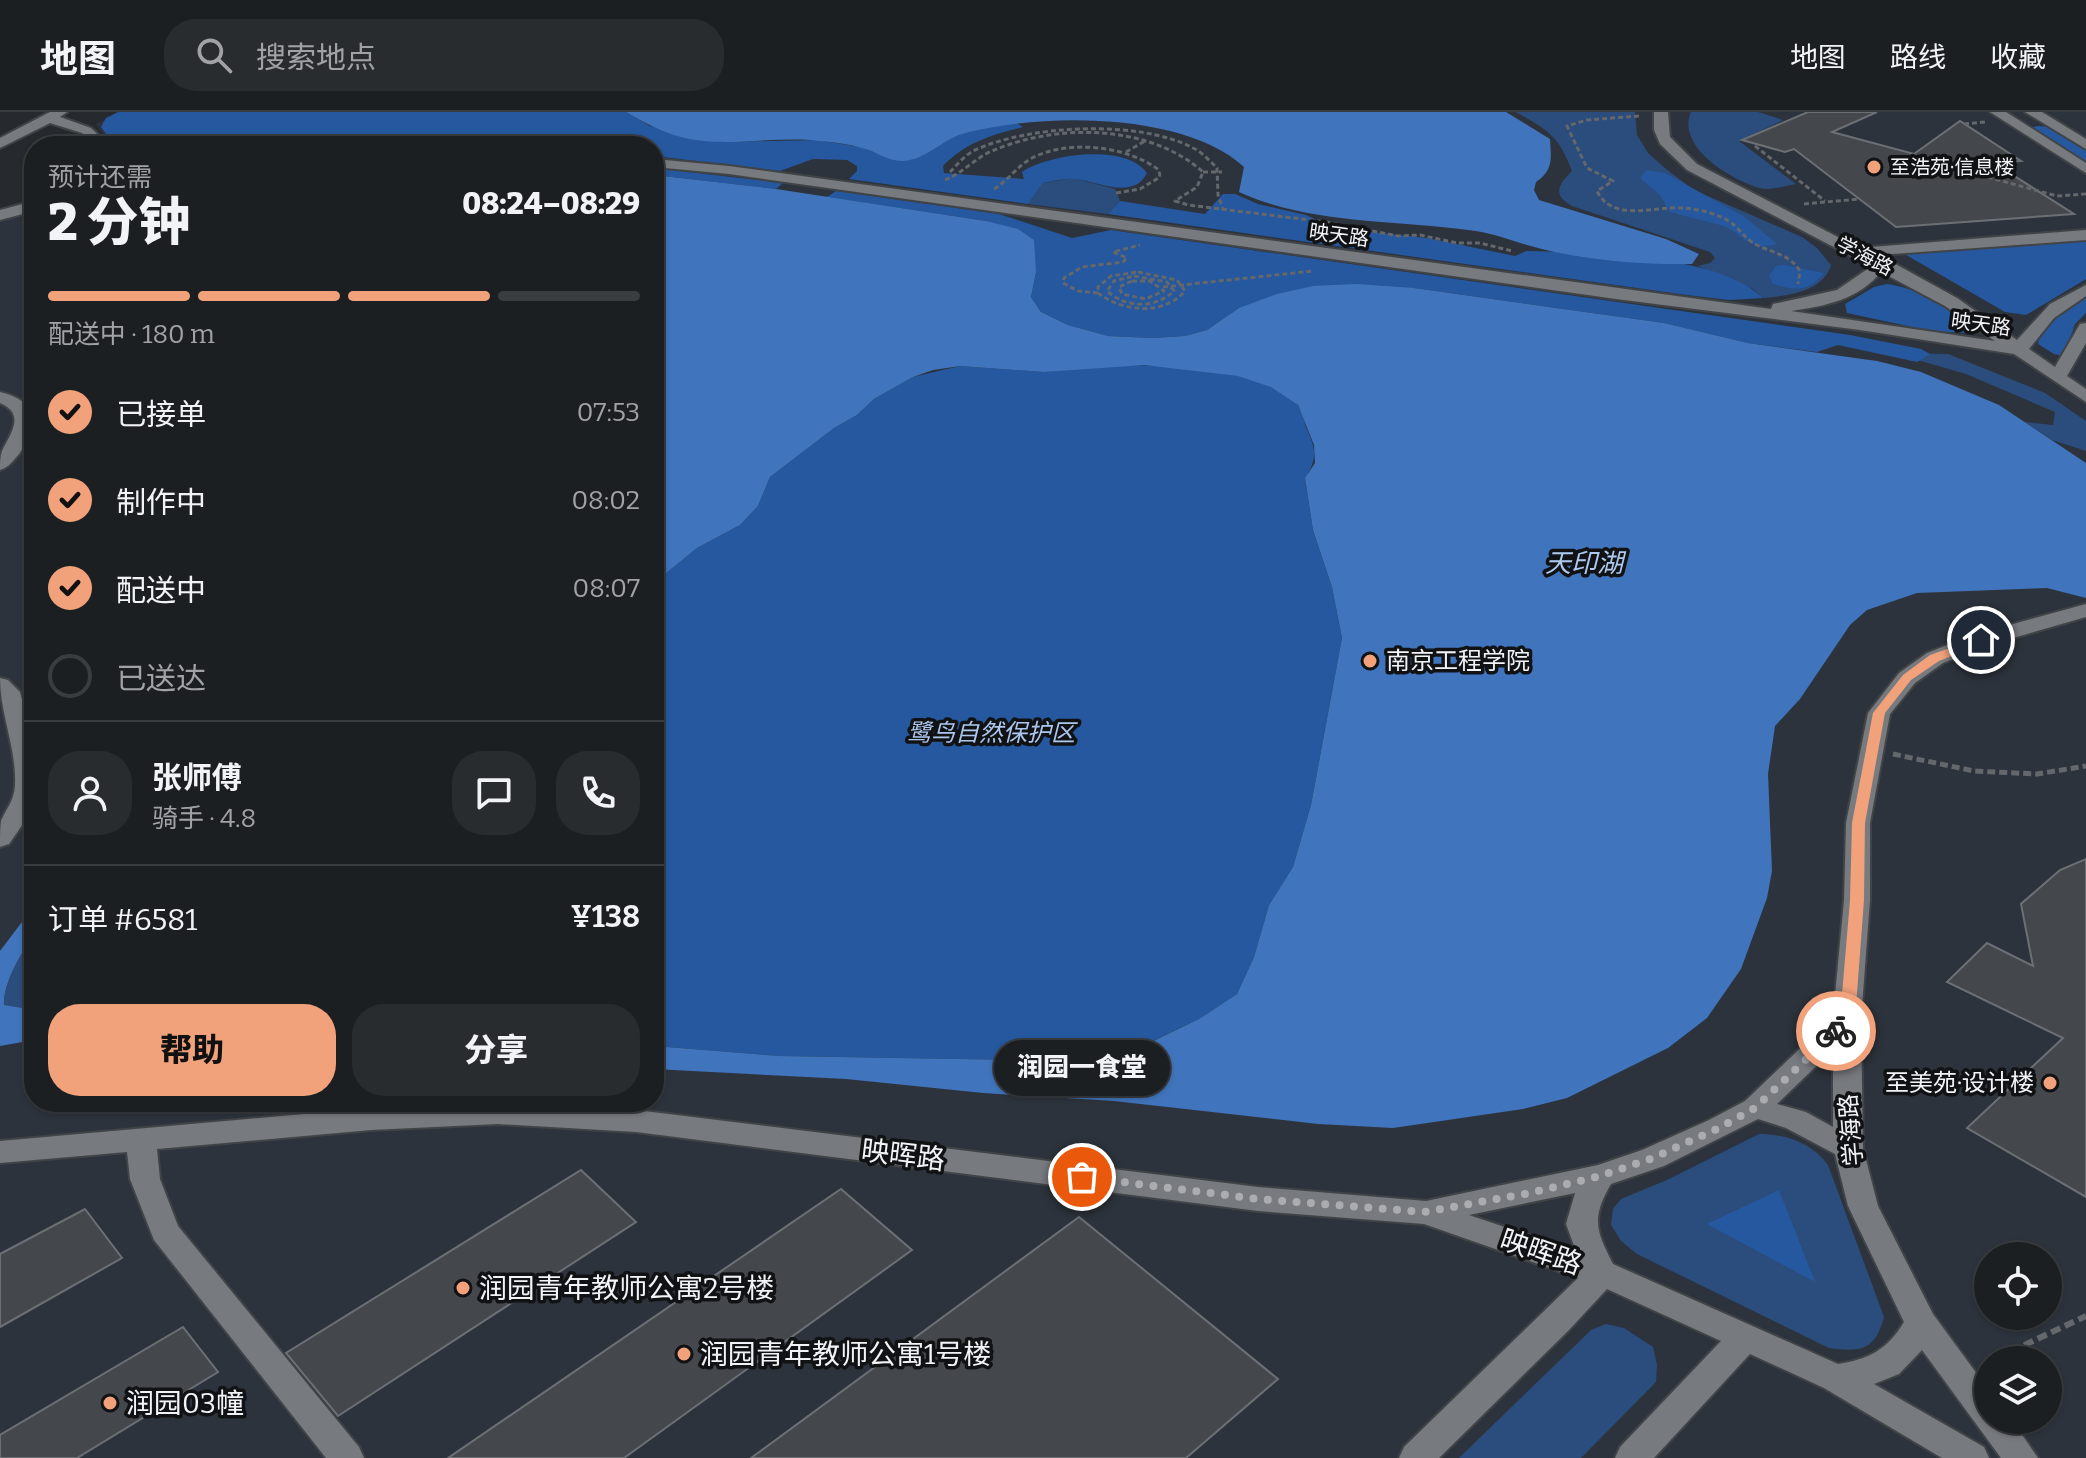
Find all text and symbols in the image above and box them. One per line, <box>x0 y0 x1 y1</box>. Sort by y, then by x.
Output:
search box <box>164 19 724 91</box>
icon: search <box>192 33 236 77</box>
text: 地图 <box>40 36 116 82</box>
text: 搜索地点 <box>256 40 376 76</box>
text: 地图 <box>1790 41 1846 74</box>
text: 路线 <box>1890 41 1946 74</box>
text: 收藏 <box>1990 41 2046 74</box>
place label: 至浩苑·信息楼 <box>1890 155 2014 179</box>
marker: 至浩苑·信息楼 <box>1865 158 1883 176</box>
text: 预计还需 <box>48 162 152 193</box>
text: 08:24–08:29 <box>462 186 640 222</box>
text: 2 分钟 <box>48 191 191 254</box>
street label: 映天路 <box>1308 219 1370 251</box>
street label: 学海路 <box>1833 232 1897 280</box>
street label: 映天路 <box>1950 308 2012 340</box>
text: 配送中 · 180 m <box>48 319 215 350</box>
icon: check <box>48 390 92 434</box>
text: 已接单 <box>116 397 206 433</box>
text: 07:53 <box>577 397 640 428</box>
icon: check <box>48 478 92 522</box>
text: 制作中 <box>116 485 206 521</box>
text: 08:02 <box>571 485 640 516</box>
water label: 天印湖 <box>1545 548 1627 579</box>
icon: check <box>48 566 92 610</box>
text: 配送中 <box>116 573 206 609</box>
text: 08:07 <box>573 573 640 604</box>
pin <box>1947 606 2015 674</box>
icon: home <box>1959 618 2003 662</box>
place label: 南京工程学院 <box>1386 647 1530 675</box>
marker: 南京工程学院 <box>1361 652 1379 670</box>
text: 已送达 <box>116 661 206 697</box>
park label: 鹭鸟自然保护区 <box>907 719 1078 747</box>
button: person <box>48 751 132 835</box>
button: chat <box>452 751 536 835</box>
button: phone <box>556 751 640 835</box>
text: 张师傅 <box>152 760 242 796</box>
text: 骑手 · 4.8 <box>152 803 256 834</box>
text: ¥138 <box>571 899 640 935</box>
text: 订单 #6581 <box>48 902 197 938</box>
courier <box>1796 991 1876 1071</box>
button: 帮助 <box>48 1004 336 1096</box>
button: 分享 <box>352 1004 640 1096</box>
icon: bike <box>1814 1009 1858 1053</box>
callout: 润园一食堂 <box>994 1041 1170 1097</box>
text: 润园一食堂 <box>1017 1052 1147 1083</box>
place label: 至美苑·设计楼 <box>1885 1069 2034 1097</box>
marker: 至美苑·设计楼 <box>2041 1074 2059 1092</box>
street label: 学海路 <box>1834 1093 1868 1167</box>
street label: 映晖路 <box>859 1134 947 1176</box>
pin <box>1048 1143 1116 1211</box>
icon: bag <box>1060 1155 1104 1199</box>
street label: 映晖路 <box>1496 1223 1586 1281</box>
map controls <box>1974 1242 2062 1434</box>
button: locate <box>1974 1242 2062 1330</box>
place label: 润园青年教师公寓2号楼 <box>479 1272 774 1305</box>
marker: 润园青年教师公寓2号楼 <box>454 1279 472 1297</box>
place label: 润园青年教师公寓1号楼 <box>700 1338 991 1371</box>
marker: 润园青年教师公寓1号楼 <box>675 1345 693 1363</box>
button: layers <box>1974 1346 2062 1434</box>
place label: 润园03幢 <box>126 1387 244 1420</box>
marker: 润园03幢 <box>101 1394 119 1412</box>

